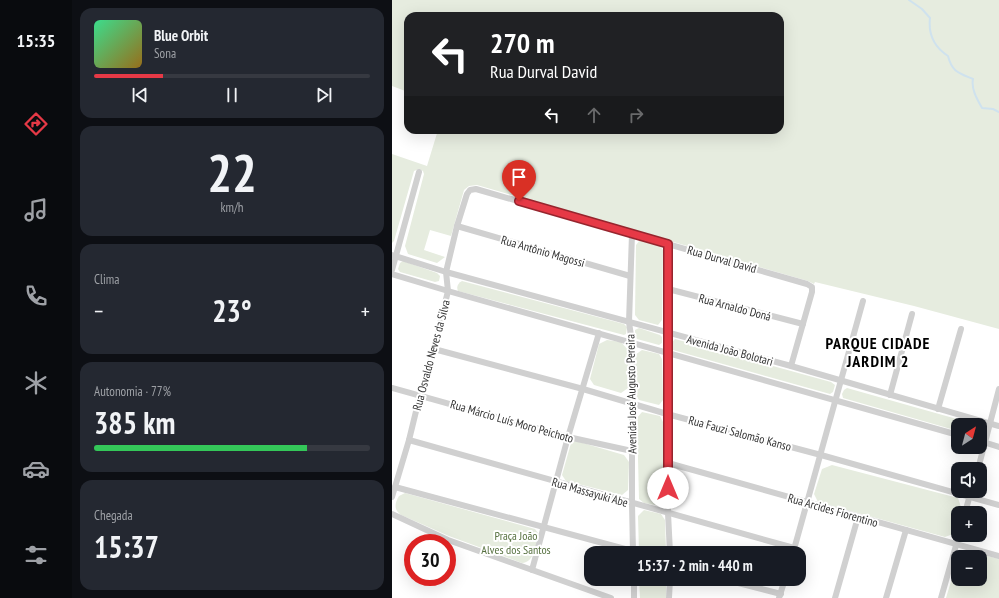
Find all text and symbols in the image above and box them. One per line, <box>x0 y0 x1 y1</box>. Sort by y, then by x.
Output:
text: 270 m <box>490 24 554 61</box>
text: Blue Orbit <box>154 26 208 45</box>
icon: left <box>424 28 476 80</box>
text: 15:35 <box>17 29 55 52</box>
text: Sona <box>154 45 176 62</box>
text: Rua Durval David <box>490 60 597 83</box>
icon: previous <box>129 84 151 106</box>
icon: pause <box>221 84 243 106</box>
icon: next <box>313 84 335 106</box>
icon: left <box>541 104 563 126</box>
icon: ahead <box>583 104 605 126</box>
icon: right <box>625 104 647 126</box>
icon: directions <box>22 110 50 138</box>
text: 22 <box>207 139 257 206</box>
pin <box>502 160 536 201</box>
icon: arrive <box>508 166 530 188</box>
icon: music <box>22 196 50 224</box>
text: km/h <box>220 199 244 216</box>
street label: Rua Antônio Magossi <box>499 232 587 270</box>
street label: Rua Durval David <box>686 242 758 276</box>
text: Clima <box>94 271 119 288</box>
icon: phone <box>22 282 50 310</box>
street label: Rua Arnaldo Doná <box>697 290 773 324</box>
text: 23° <box>212 291 252 330</box>
text: − <box>94 297 103 325</box>
text: + <box>361 297 370 325</box>
street label: Rua Osvaldo Neves da Silva <box>409 298 453 412</box>
street label: Avenida João Bolotari <box>685 331 775 369</box>
district label: PARQUE CIDADE JARDIM 2 <box>825 333 931 371</box>
street label: Avenida José Augusto Pereira <box>622 334 640 454</box>
icon: climate <box>22 369 50 397</box>
text: Autonomia · 77% <box>94 383 171 400</box>
street label: Rua Márcio Luís Moro Peichoto <box>449 396 575 446</box>
text: 385 km <box>94 403 175 442</box>
street label: Rua Fauzi Salomão Kanso <box>687 412 793 454</box>
north arrow <box>951 418 987 454</box>
map controls <box>951 418 987 586</box>
icon: car <box>22 455 50 483</box>
button: sound <box>951 462 987 498</box>
position arrow <box>647 467 689 509</box>
street label: Rua Massayuki Abe <box>550 474 630 510</box>
street label: Rua Arcides Fiorentino <box>786 490 880 530</box>
button: + <box>951 506 987 542</box>
text: Chegada <box>94 507 133 524</box>
text: 15:37 <box>94 527 159 566</box>
park label: Praça João Alves dos Santos <box>481 528 551 557</box>
speed limit sign: 30 <box>404 534 456 586</box>
icon: filters <box>22 541 50 569</box>
button: − <box>951 550 987 586</box>
text: 15:37 · 2 min · 440 m <box>637 556 753 575</box>

